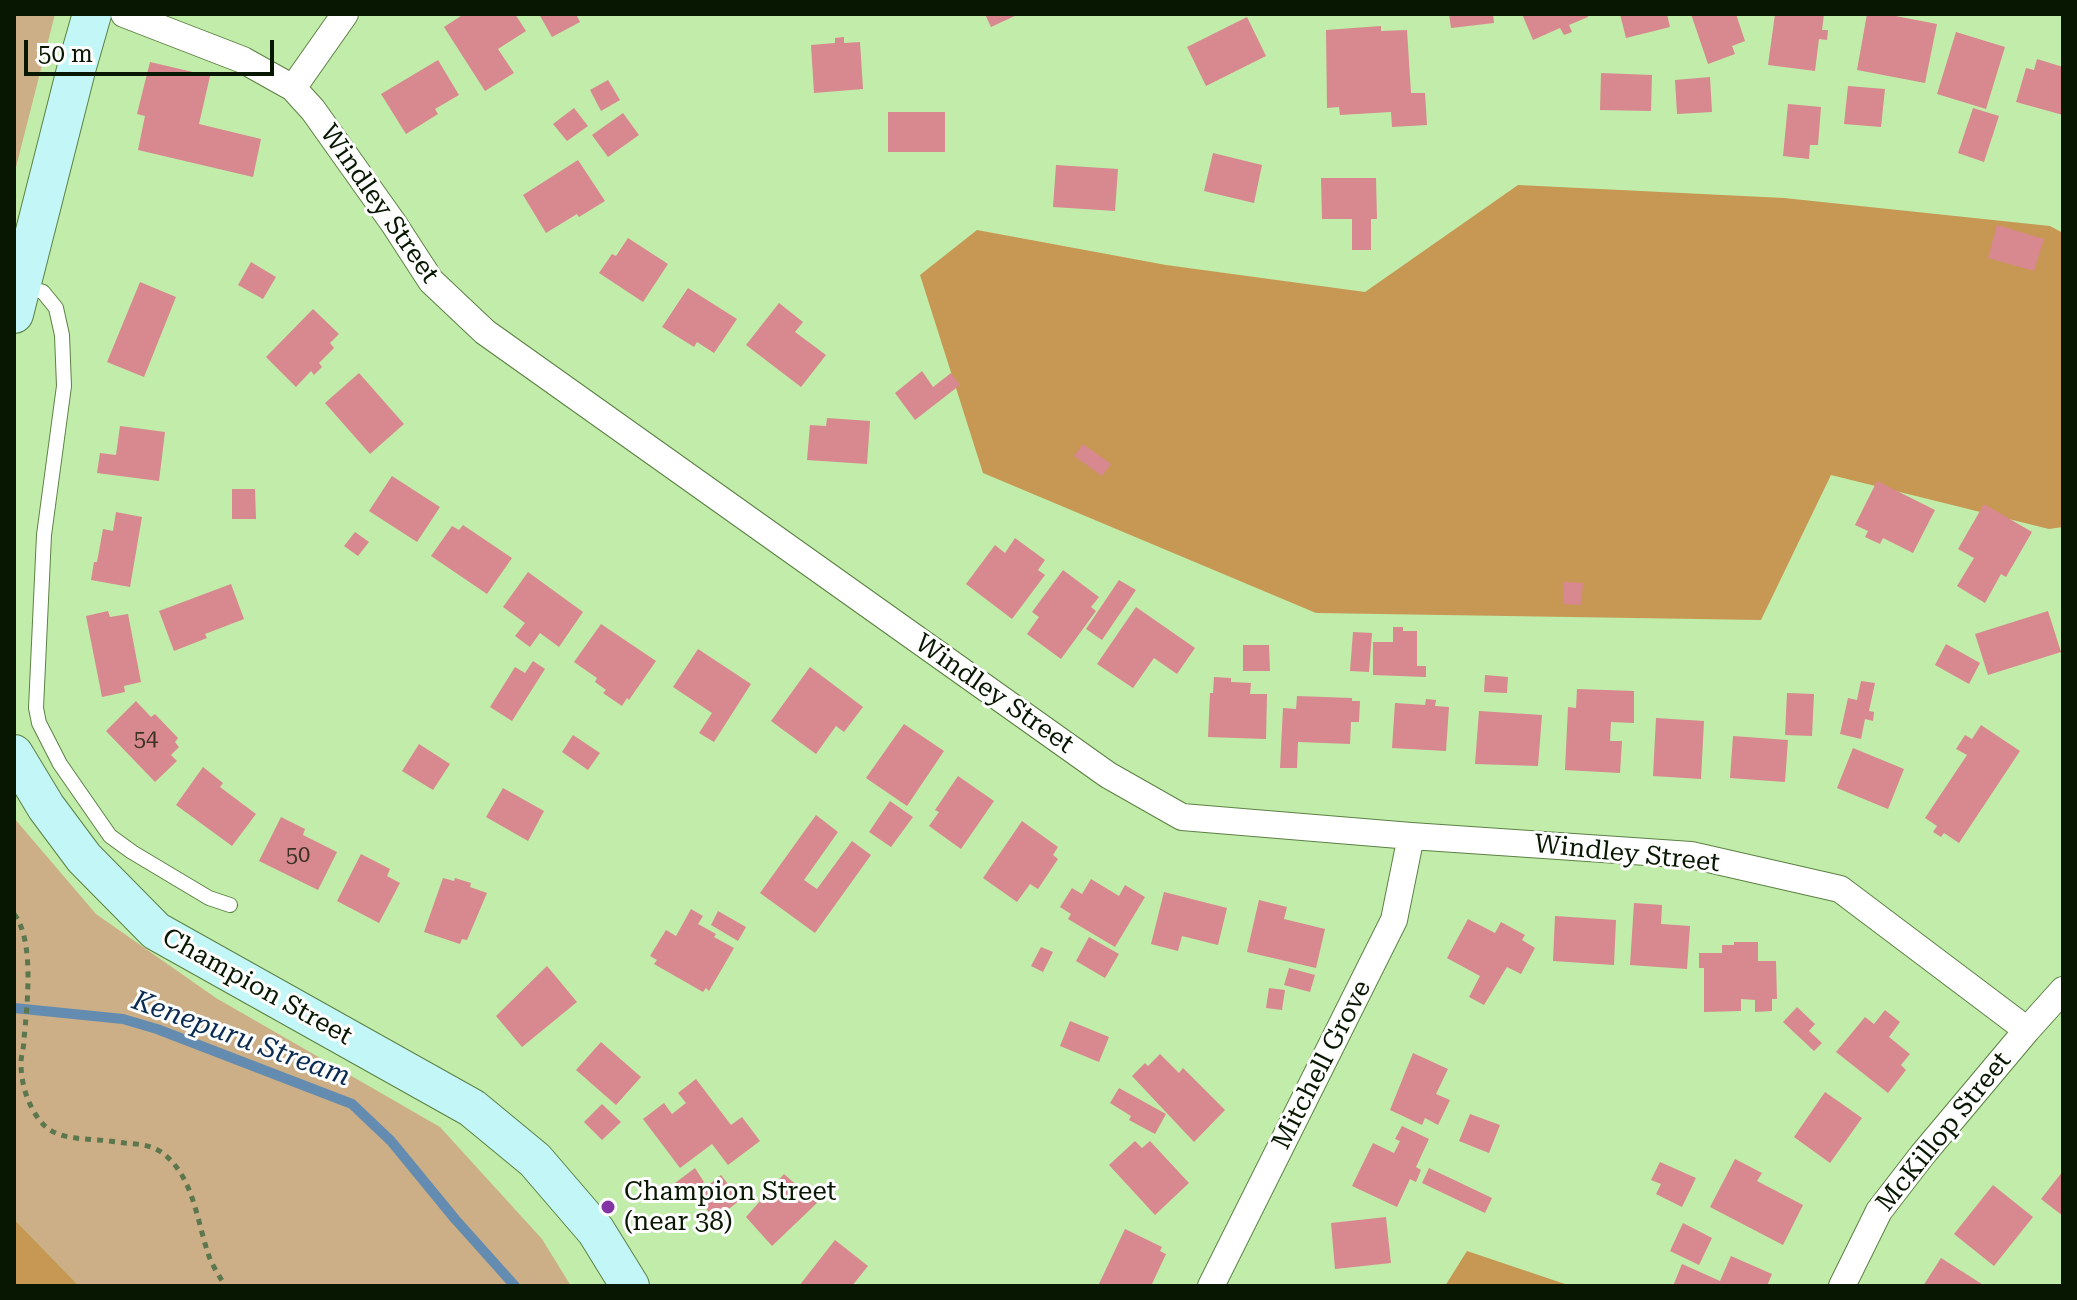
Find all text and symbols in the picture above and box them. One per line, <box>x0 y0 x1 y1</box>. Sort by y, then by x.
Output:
scale bar <box>28 24 278 74</box>
text: 50 m <box>38 40 93 68</box>
street label: Windley Street <box>313 119 445 289</box>
street label: Windley Street <box>909 628 1079 760</box>
house number: 54 <box>134 727 158 753</box>
street label: Windley Street <box>1533 829 1721 879</box>
house number: 50 <box>286 843 310 869</box>
street label: Champion Street <box>157 922 357 1052</box>
street label: Mitchell Grove <box>1266 975 1378 1155</box>
water label: Kenepuru Stream <box>127 984 355 1094</box>
street label: McKillop Street <box>1870 1046 2018 1218</box>
place label: Champion Street (near 38) <box>624 1176 836 1238</box>
marker: Champion Street (near 38) <box>599 1198 617 1216</box>

